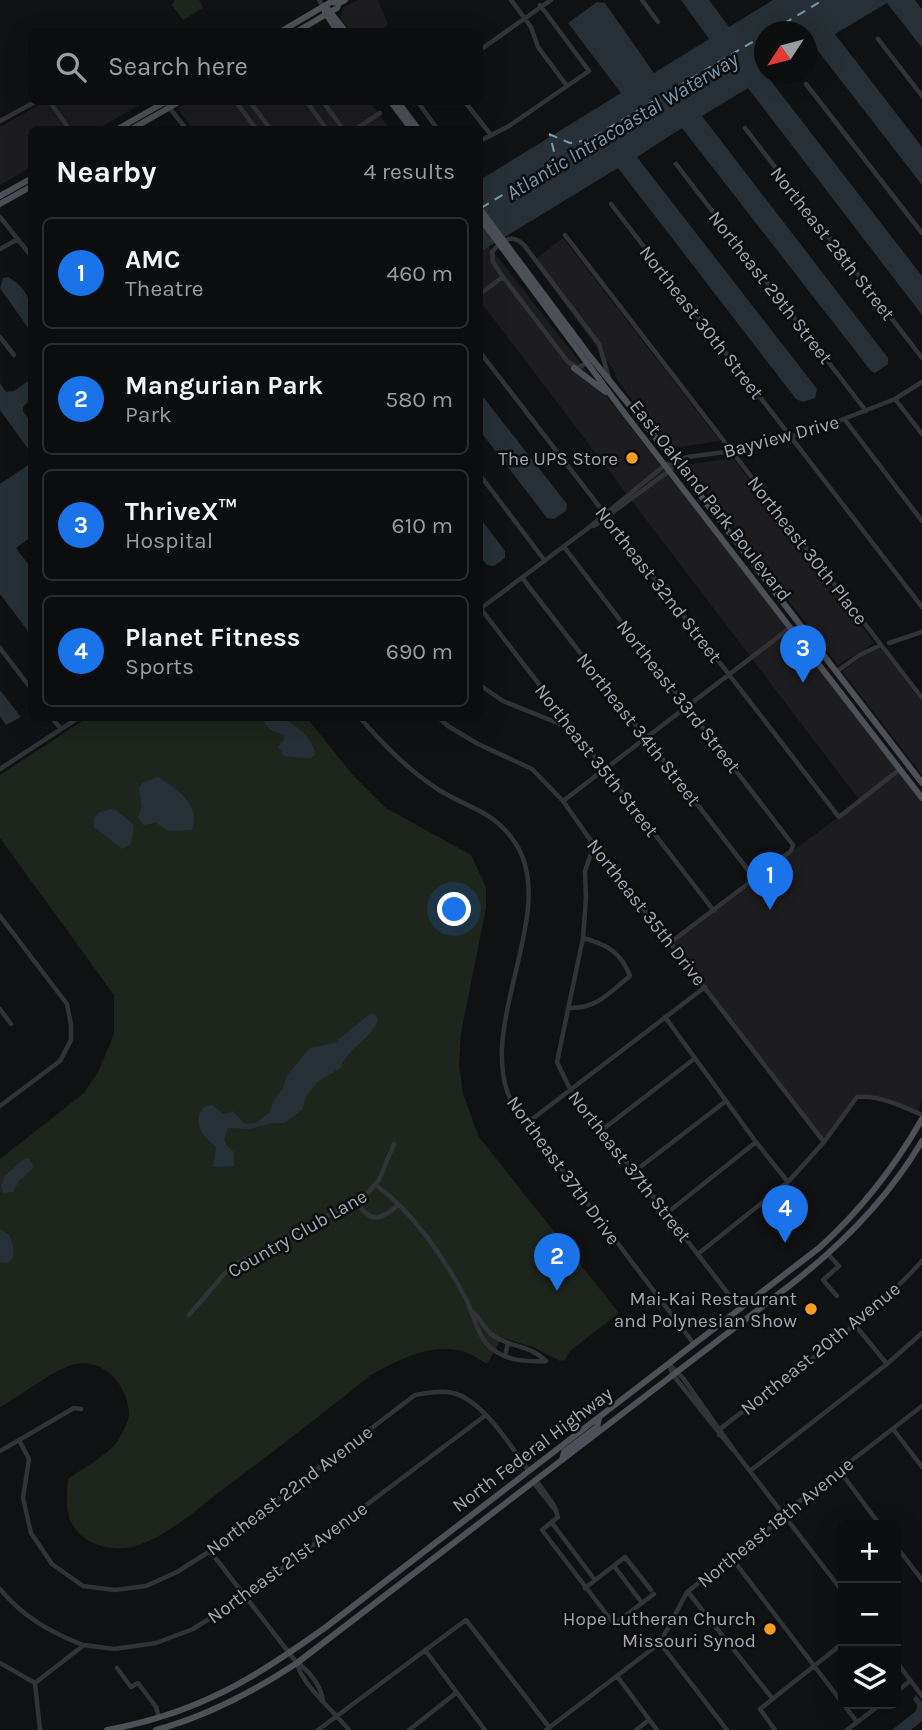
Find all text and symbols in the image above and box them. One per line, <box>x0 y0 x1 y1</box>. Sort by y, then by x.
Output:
north arrow <box>754 21 817 84</box>
search box <box>28 28 483 105</box>
water label: Atlantic Intracoastal Waterway <box>502 47 743 205</box>
icon: search <box>52 48 90 86</box>
text: Search here <box>108 51 248 82</box>
text: Nearby <box>56 154 156 190</box>
text: 4 results <box>363 158 455 185</box>
street label: Northeast 28th Street <box>765 162 899 325</box>
street label: Northeast 29th Street <box>704 207 837 368</box>
street label: Northeast 30th Street <box>635 242 768 404</box>
text: AMC <box>125 244 180 275</box>
text: 1 <box>77 260 85 287</box>
text: 460 m <box>386 260 453 287</box>
text: Theatre <box>125 275 204 302</box>
text: Mangurian Park <box>125 370 323 401</box>
text: 2 <box>74 386 88 413</box>
text: 580 m <box>385 386 453 413</box>
street label: East Oakland Park Boulevard <box>625 396 796 606</box>
text: Park <box>125 401 172 428</box>
street label: Bayview Drive <box>721 411 841 463</box>
place label: The UPS Store <box>498 448 618 470</box>
marker: The UPS Store <box>624 450 640 466</box>
street label: Northeast 30th Place <box>742 472 872 629</box>
text: ThriveX™ <box>125 496 237 527</box>
street label: Northeast 32nd Street <box>590 502 726 667</box>
text: 3 <box>74 512 88 539</box>
text: 610 m <box>392 512 453 539</box>
text: Hospital <box>125 527 213 554</box>
street label: Northeast 33rd Street <box>612 616 745 777</box>
text: Planet Fitness <box>125 622 300 653</box>
pin: 3 <box>780 625 826 683</box>
text: 4 <box>74 638 88 665</box>
text: 690 m <box>386 638 453 665</box>
street label: Northeast 34th Street <box>572 649 705 810</box>
text: Sports <box>125 653 194 680</box>
street label: Northeast 35th Street <box>530 680 663 841</box>
street label: Northeast 35th Drive <box>582 835 710 990</box>
pin: 1 <box>747 852 793 910</box>
your location <box>437 892 471 926</box>
street label: Northeast 37th Street <box>563 1087 695 1247</box>
street label: Northeast 37th Drive <box>502 1092 625 1249</box>
street label: Country Club Lane <box>224 1185 371 1283</box>
pin: 4 <box>762 1185 808 1243</box>
pin: 2 <box>534 1233 580 1291</box>
street label: Northeast 20th Avenue <box>737 1278 905 1420</box>
place label: Mai-Kai Restaurant and Polynesian Show <box>614 1288 797 1332</box>
marker: Mai-Kai Restaurant and Polynesian Show <box>803 1301 819 1317</box>
street label: North Federal Highway <box>448 1382 617 1517</box>
street label: Northeast 22nd Avenue <box>202 1421 377 1561</box>
street label: Northeast 18th Avenue <box>693 1453 858 1592</box>
street label: Northeast 21st Avenue <box>203 1497 372 1628</box>
map controls <box>838 1520 901 1709</box>
button: + <box>838 1520 901 1583</box>
button: − <box>838 1583 901 1646</box>
place label: Hope Lutheran Church Missouri Synod <box>563 1608 756 1652</box>
marker: Hope Lutheran Church Missouri Synod <box>762 1621 778 1637</box>
button: layers <box>838 1646 901 1709</box>

